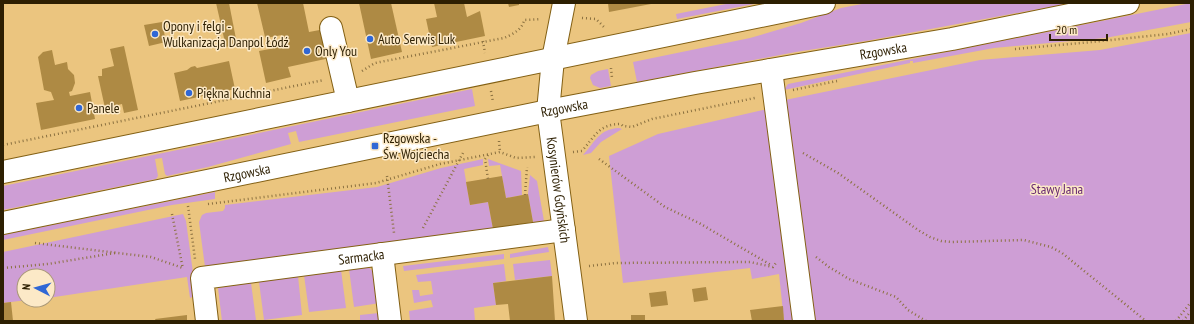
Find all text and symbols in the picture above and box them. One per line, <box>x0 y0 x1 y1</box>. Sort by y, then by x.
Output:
scale bar <box>1050 16 1107 42</box>
place label: Opony i felgi - Wulkanizacja Danpol Łódź <box>163 17 289 51</box>
text: 20 m <box>1056 22 1077 37</box>
marker: Opony i felgi - Wulkanizacja Danpol Łódź <box>150 29 160 39</box>
place label: Auto Serwis Luk <box>378 30 456 48</box>
marker: Auto Serwis Luk <box>365 34 375 44</box>
street label: Rzgowska <box>858 38 908 64</box>
place label: Only You <box>315 42 357 60</box>
marker: Only You <box>302 46 312 56</box>
place label: Piękna Kuchnia <box>197 84 271 102</box>
marker: Piękna Kuchnia <box>184 88 194 98</box>
street label: Rzgowska <box>539 95 589 121</box>
place label: Panele <box>87 99 120 117</box>
marker: Panele <box>74 103 84 113</box>
place label: Rzgowska - Św. Wojciecha <box>383 129 449 163</box>
street label: Kosynierów Gdyńskich <box>543 136 575 244</box>
marker: Rzgowska - Św. Wojciecha <box>370 141 380 151</box>
street label: Rzgowska <box>222 159 272 186</box>
park label: Stawy Jana <box>1031 180 1083 198</box>
street label: Sarmacka <box>337 245 385 269</box>
north arrow <box>16 268 56 308</box>
text: N <box>19 283 33 291</box>

